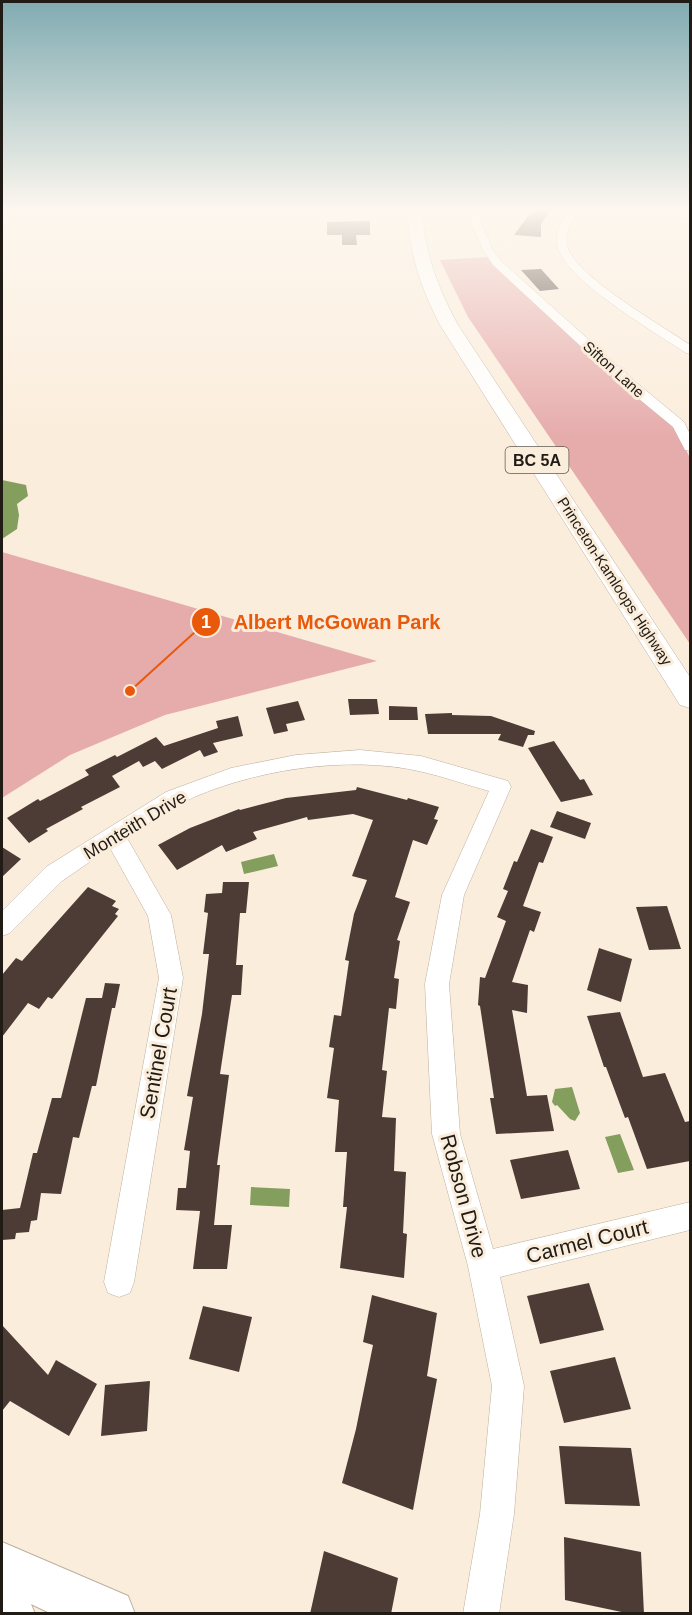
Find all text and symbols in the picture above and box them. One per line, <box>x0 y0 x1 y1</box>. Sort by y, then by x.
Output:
street label: Sifton Lane <box>580 337 648 401</box>
road number: BC 5A <box>506 447 568 473</box>
street label: Princeton-Kamloops Highway <box>554 494 676 669</box>
callout: Albert McGowan Park <box>191 603 452 641</box>
text: Albert McGowan Park <box>234 611 441 633</box>
text: 1 <box>201 612 211 632</box>
street label: Monteith Drive <box>80 787 190 863</box>
street label: Sentinel Court <box>135 985 181 1121</box>
street label: Robson Drive <box>436 1132 492 1260</box>
street label: Carmel Court <box>524 1215 651 1267</box>

